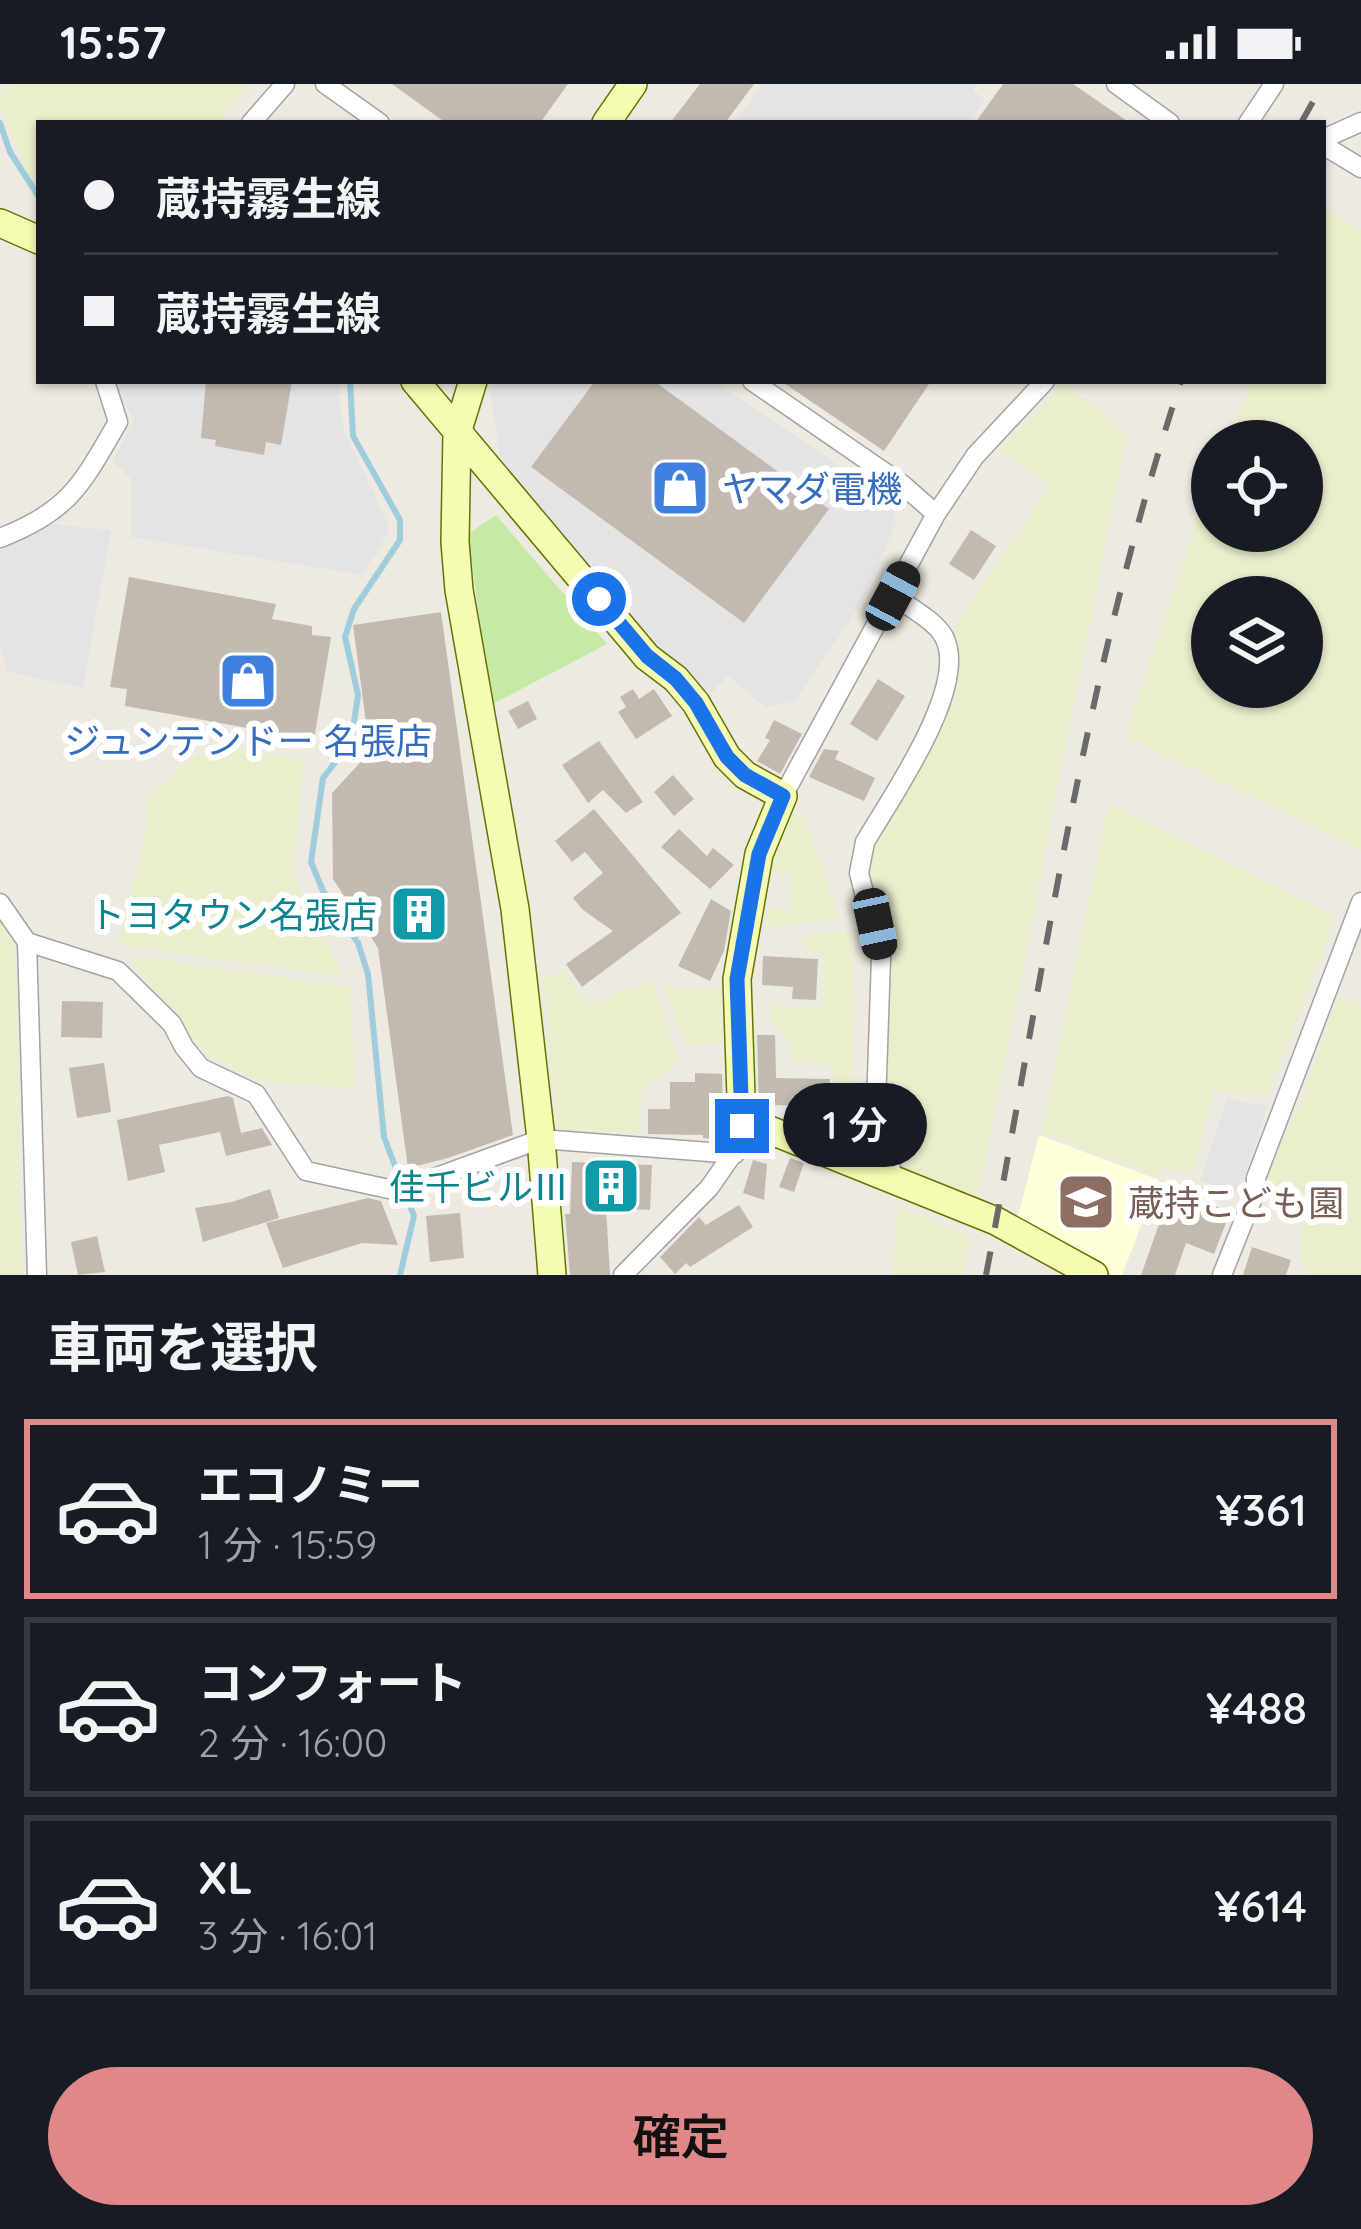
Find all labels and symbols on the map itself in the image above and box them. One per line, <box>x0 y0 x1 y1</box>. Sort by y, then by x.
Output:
shop icon: ヤマダ電機 <box>649 457 711 519</box>
place label: ヤマダ電機 <box>722 466 902 511</box>
car <box>860 556 926 636</box>
route start <box>572 572 626 626</box>
shop icon: ジュンテンドー 名張店 <box>217 650 279 712</box>
place label: ジュンテンドー 名張店 <box>64 718 432 763</box>
building icon: トヨタウン名張店 <box>388 883 450 945</box>
car <box>850 885 900 963</box>
place label: トヨタウン名張店 <box>89 892 377 937</box>
callout: 1 分 <box>784 1084 928 1168</box>
route end <box>715 1099 769 1153</box>
building icon: 佳千ビルⅢ <box>580 1155 642 1217</box>
place label: 佳千ビルⅢ <box>389 1164 569 1209</box>
school or university icon: 蔵持こども園 <box>1055 1171 1117 1233</box>
place label: 蔵持こども園 <box>1128 1180 1344 1225</box>

